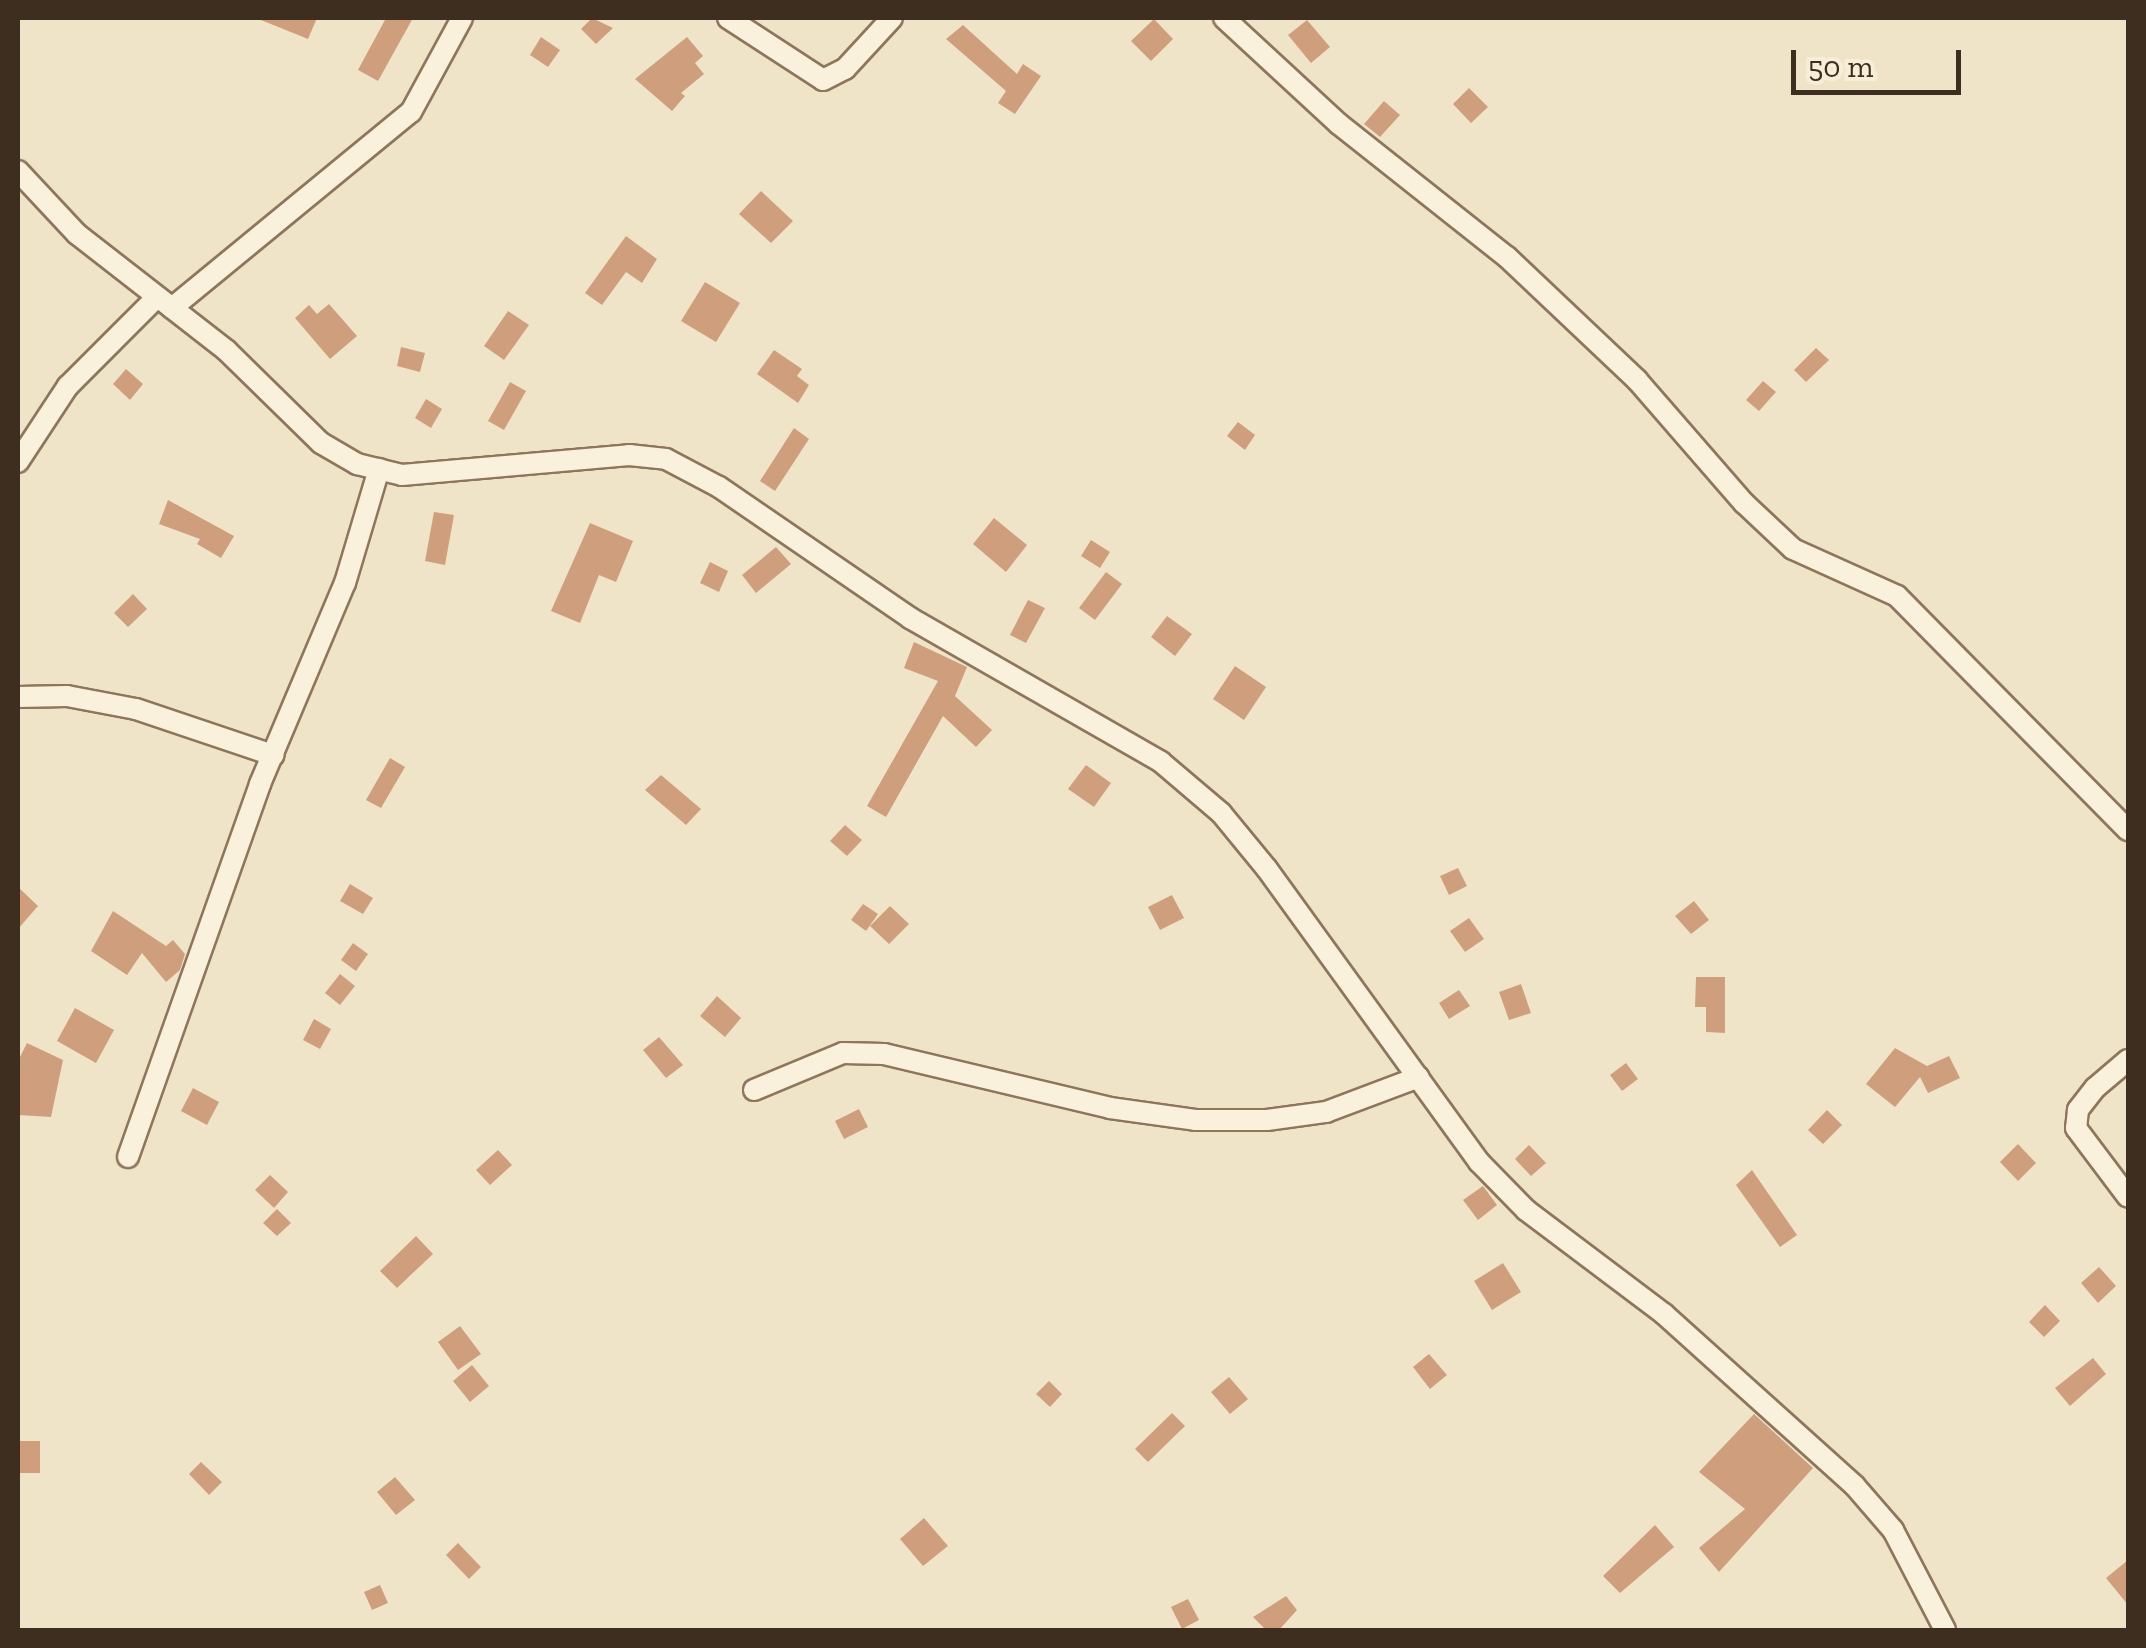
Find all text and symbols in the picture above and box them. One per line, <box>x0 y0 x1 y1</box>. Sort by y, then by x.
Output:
scale bar <box>1796 30 1966 92</box>
text: 50 m <box>1808 49 1873 85</box>

